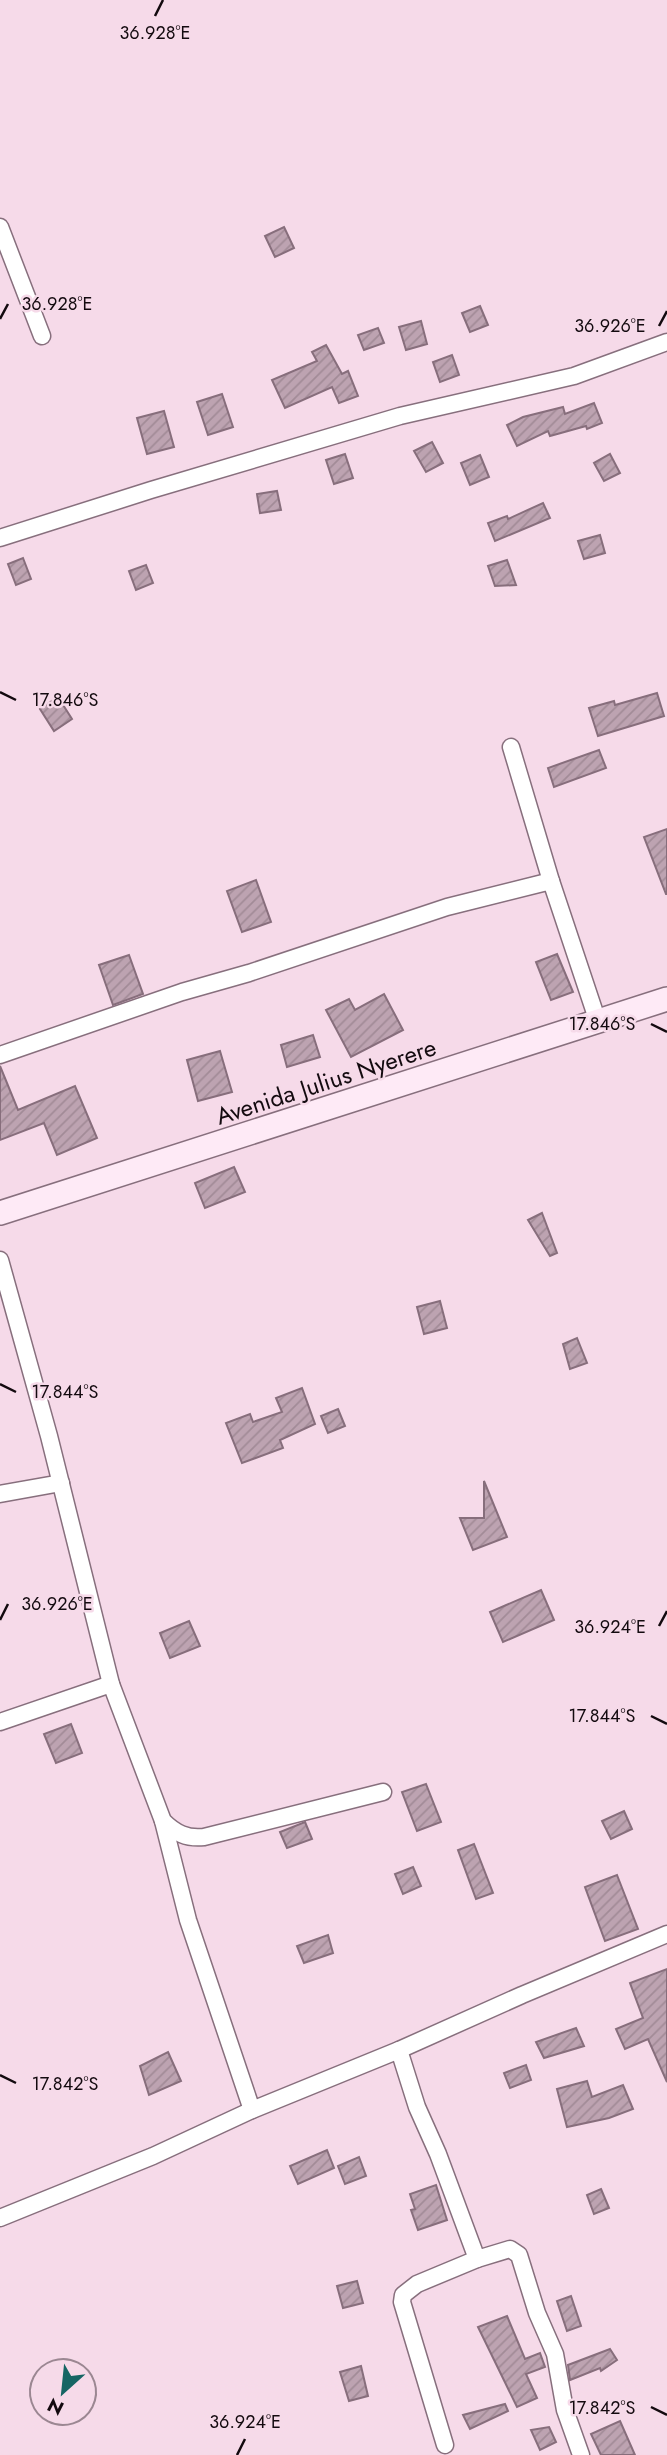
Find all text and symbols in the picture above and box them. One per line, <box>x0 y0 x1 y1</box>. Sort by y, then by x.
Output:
text: 36.928°E <box>120 20 190 46</box>
text: 36.928°E <box>22 291 92 317</box>
text: 36.926°E <box>574 313 646 339</box>
text: 17.846°S <box>32 687 98 713</box>
text: 17.846°S <box>569 1011 635 1037</box>
street label: Avenida Julius Nyerere <box>211 1029 440 1134</box>
text: 17.844°S <box>32 1379 99 1405</box>
text: 36.926°E <box>21 1591 93 1617</box>
text: 36.924°E <box>574 1614 646 1640</box>
text: 17.844°S <box>569 1703 636 1729</box>
text: 17.842°S <box>32 2071 98 2097</box>
north arrow <box>28 2357 98 2427</box>
text: N <box>43 2391 68 2422</box>
text: 17.842°S <box>569 2395 635 2421</box>
text: 36.924°E <box>209 2409 281 2435</box>

